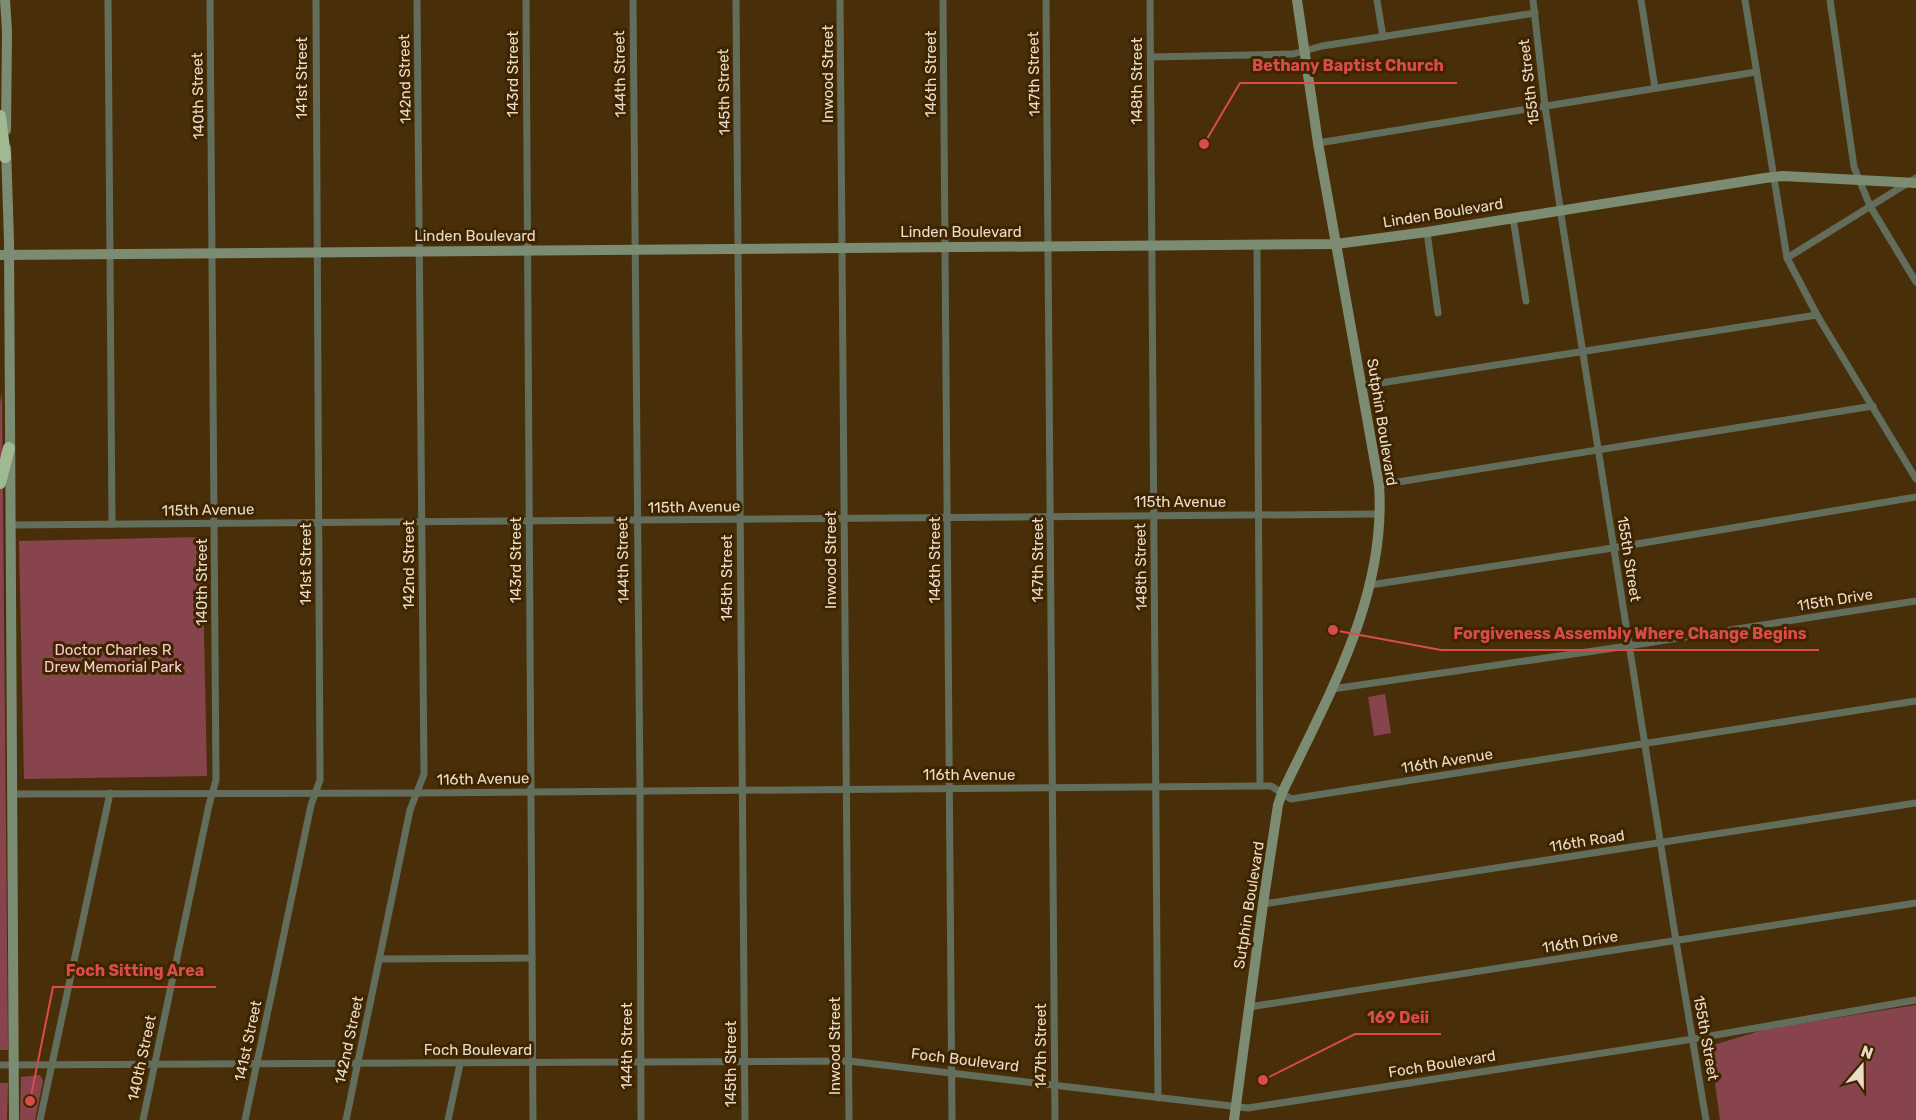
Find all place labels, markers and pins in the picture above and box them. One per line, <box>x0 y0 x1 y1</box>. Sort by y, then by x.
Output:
callout: Bethany Baptist Church <box>1240 49 1457 83</box>
callout: Forgiveness Assembly Where Change Begins <box>1441 616 1819 650</box>
callout: Foch Sitting Area <box>53 953 216 987</box>
callout: 169 Deii <box>1355 1000 1441 1034</box>

